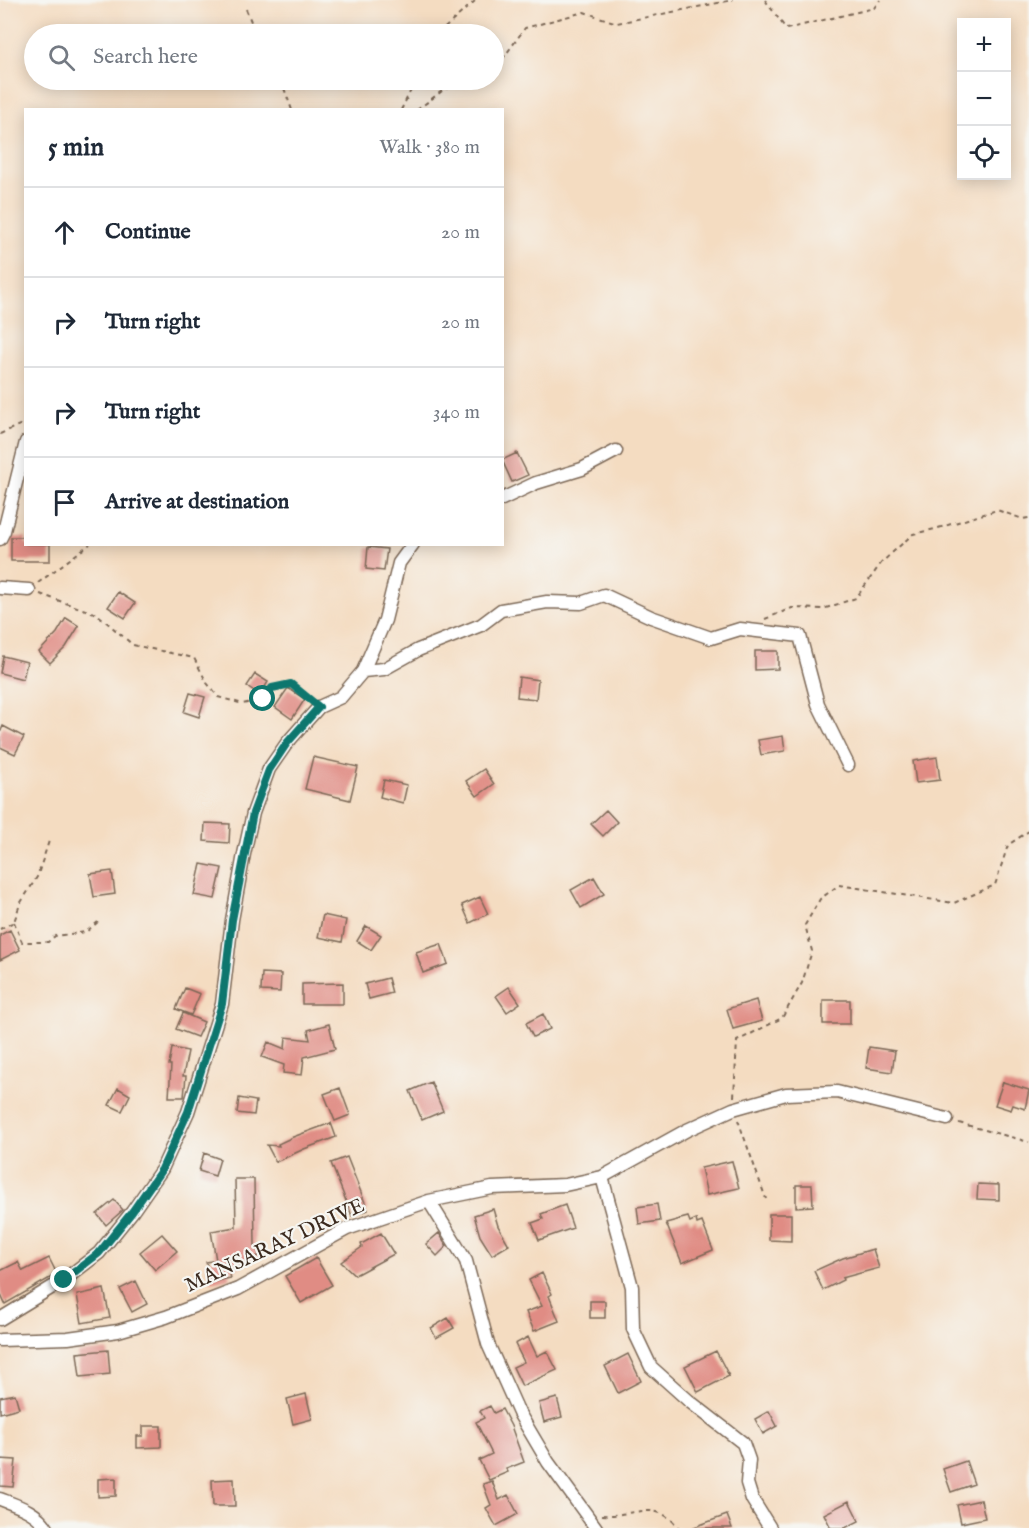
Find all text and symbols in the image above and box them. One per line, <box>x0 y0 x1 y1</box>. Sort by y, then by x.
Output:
map controls <box>957 18 1011 180</box>
button: + <box>957 18 1011 72</box>
search box <box>24 24 504 90</box>
icon: search <box>45 41 78 74</box>
text: Search here <box>93 43 198 71</box>
button: − <box>957 72 1011 126</box>
button: locate <box>957 126 1011 180</box>
text: 5 min <box>48 131 104 164</box>
text: Walk · 380 m <box>379 135 480 160</box>
icon: ahead <box>48 216 81 249</box>
text: Continue <box>105 218 191 246</box>
text: 20 m <box>441 220 480 245</box>
icon: right <box>48 306 81 339</box>
text: Turn right <box>105 308 200 336</box>
text: 20 m <box>441 310 480 335</box>
icon: right <box>48 396 81 429</box>
text: Turn right <box>105 398 200 426</box>
text: 340 m <box>433 400 480 425</box>
icon: arrive <box>48 486 81 519</box>
text: Arrive at destination <box>105 488 289 516</box>
route start <box>249 685 275 711</box>
street label: MANSARAY DRIVE <box>181 1193 369 1299</box>
route end <box>50 1266 76 1292</box>

